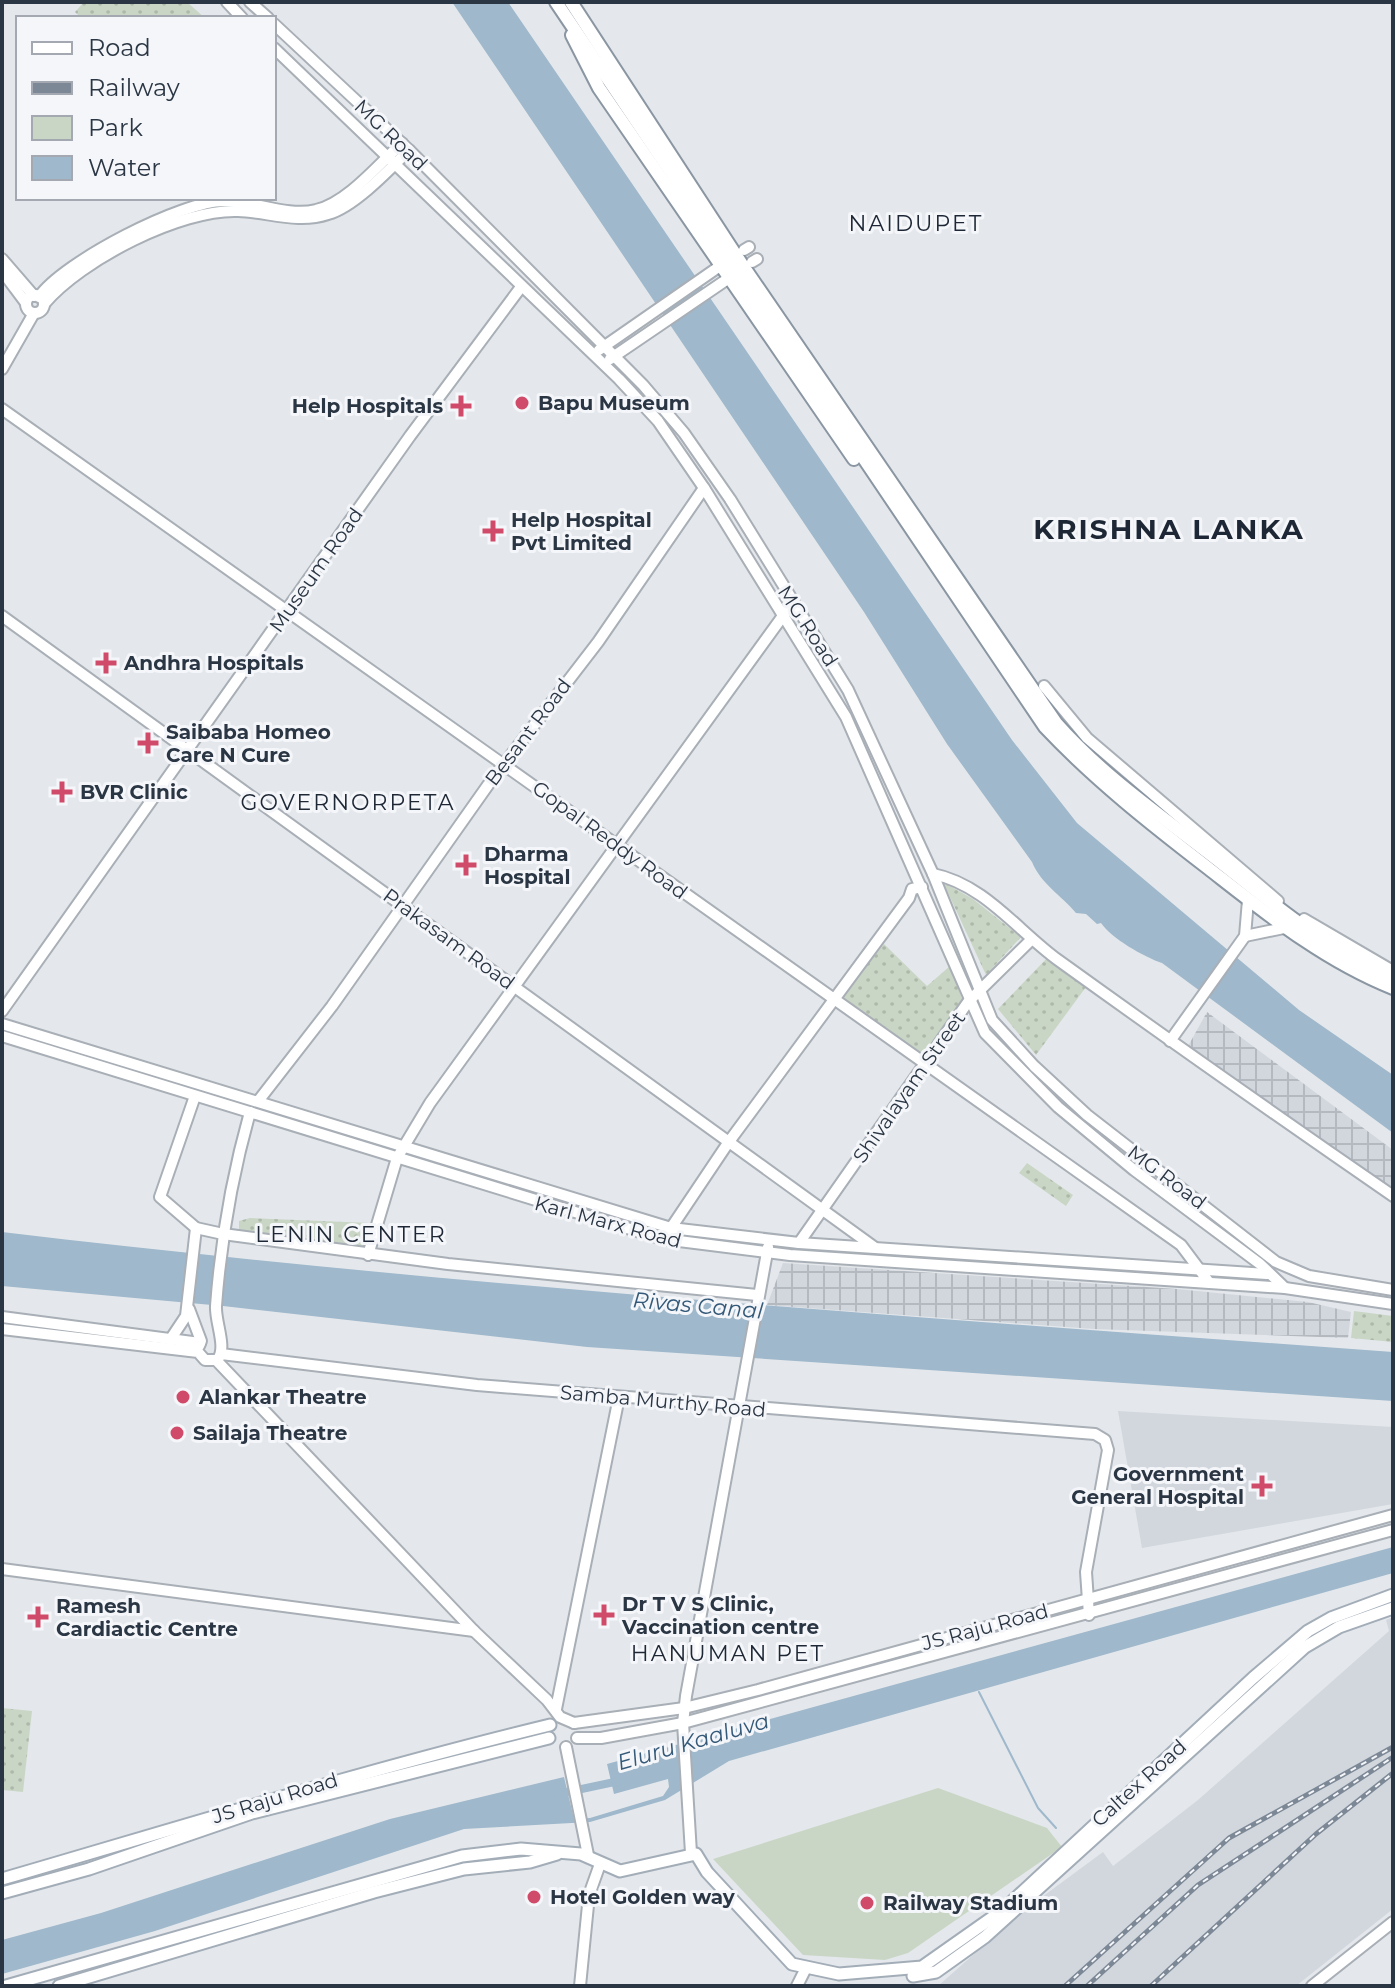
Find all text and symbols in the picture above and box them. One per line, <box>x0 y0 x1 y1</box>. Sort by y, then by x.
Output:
legend <box>16 16 276 200</box>
text: Road <box>88 33 151 62</box>
text: Railway <box>88 73 180 102</box>
street label: MG Road <box>350 94 432 176</box>
text: Park <box>88 113 143 142</box>
text: Water <box>88 153 161 182</box>
district label: NAIDUPET <box>849 210 983 237</box>
place label: Bapu Museum <box>538 391 690 415</box>
place label: Help Hospitals <box>292 394 443 418</box>
marker: Bapu Museum <box>513 394 531 412</box>
marker: Help Hospitals <box>450 395 472 417</box>
street label: Museum Road <box>264 503 368 637</box>
place label: Help Hospital Pvt Limited <box>511 508 652 555</box>
district label: KRISHNA LANKA <box>1033 512 1305 546</box>
marker: Help Hospital Pvt Limited <box>482 520 504 542</box>
street label: MG Road <box>773 581 843 671</box>
place label: Andhra Hospitals <box>123 651 304 675</box>
marker: Andhra Hospitals <box>95 652 117 674</box>
street label: Besant Road <box>480 674 576 790</box>
place label: Saibaba Homeo Care N Cure <box>166 720 331 767</box>
marker: Saibaba Homeo Care N Cure <box>137 732 159 754</box>
street label: Gopal Reddy Road <box>528 776 692 904</box>
place label: BVR Clinic <box>80 780 188 804</box>
marker: BVR Clinic <box>51 781 73 803</box>
district label: GOVERNORPETA <box>241 789 455 816</box>
place label: Dharma Hospital <box>484 842 570 889</box>
marker: Dharma Hospital <box>455 854 477 876</box>
street label: Prakasam Road <box>379 883 519 995</box>
street label: Shivalayam Street <box>848 1007 970 1167</box>
street label: MG Road <box>1123 1140 1211 1214</box>
street label: Karl Marx Road <box>532 1191 684 1253</box>
district label: LENIN CENTER <box>255 1221 447 1248</box>
water label: Rivas Canal <box>632 1286 764 1325</box>
street label: Samba Murthy Road <box>559 1380 767 1422</box>
place label: Alankar Theatre <box>198 1385 367 1409</box>
marker: Alankar Theatre <box>174 1388 192 1406</box>
place label: Sailaja Theatre <box>193 1421 347 1445</box>
marker: Sailaja Theatre <box>168 1424 186 1442</box>
place label: Government General Hospital <box>1071 1462 1244 1509</box>
marker: Government General Hospital <box>1251 1475 1273 1497</box>
place label: Dr T V S Clinic, Vaccination centre <box>621 1592 819 1639</box>
place label: Ramesh Cardiactic Centre <box>56 1594 238 1641</box>
street label: JS Raju Road <box>918 1599 1051 1656</box>
marker: Dr T V S Clinic, Vaccination centre <box>593 1604 615 1626</box>
marker: Ramesh Cardiactic Centre <box>27 1606 49 1628</box>
district label: HANUMAN PET <box>631 1640 825 1667</box>
water label: Eluru Kaaluva <box>614 1707 772 1776</box>
street label: Caltex Road <box>1087 1734 1191 1832</box>
street label: JS Raju Road <box>208 1767 341 1829</box>
place label: Hotel Golden way <box>550 1885 736 1909</box>
marker: Hotel Golden way <box>525 1888 543 1906</box>
place label: Railway Stadium <box>883 1891 1058 1915</box>
marker: Railway Stadium <box>858 1894 876 1912</box>

